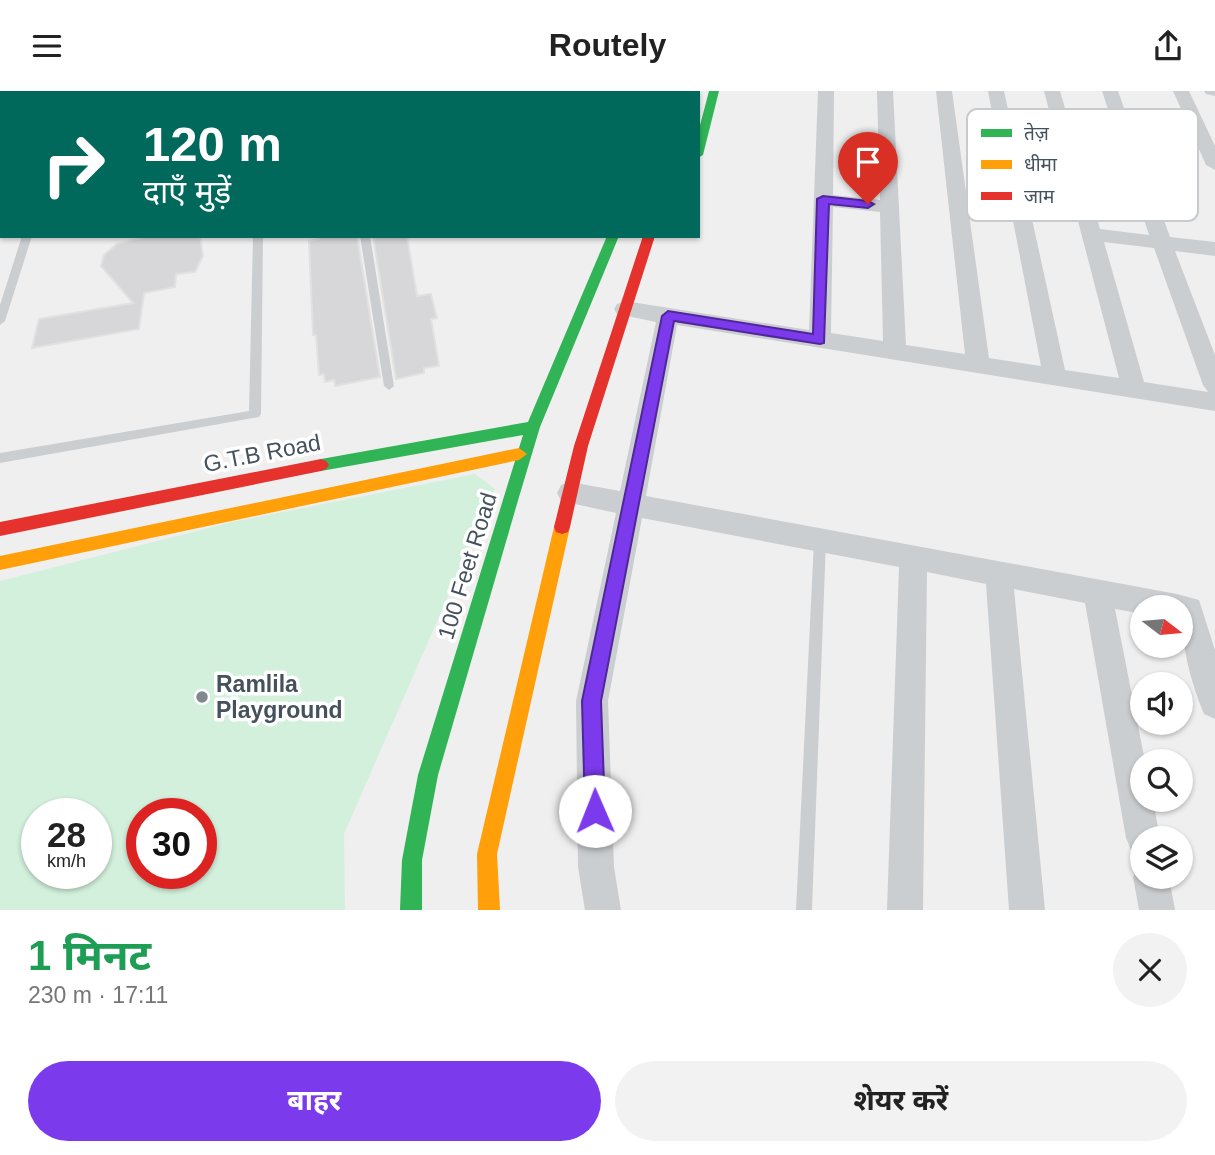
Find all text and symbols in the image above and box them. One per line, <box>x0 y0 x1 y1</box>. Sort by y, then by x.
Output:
icon: menu <box>28 27 66 65</box>
text: Routely <box>549 27 666 63</box>
icon: share <box>1149 27 1187 65</box>
legend <box>967 109 1198 221</box>
text: 120 m <box>143 117 282 171</box>
icon: right <box>28 119 119 210</box>
text: तेज़ <box>1024 122 1050 144</box>
pin <box>838 132 898 204</box>
icon: arrive <box>849 143 887 181</box>
text: धीमा <box>1024 154 1058 175</box>
text: दाएँ मुड़ें <box>143 174 231 210</box>
text: जाम <box>1024 186 1055 207</box>
street label: G.T.B Road <box>201 429 323 477</box>
street label: 100 Feet Road <box>432 489 502 643</box>
north arrow <box>1130 595 1194 658</box>
map controls <box>1130 595 1193 889</box>
place label: Ramlila Playground <box>216 671 343 723</box>
button: sound <box>1130 672 1193 735</box>
marker: Ramlila Playground <box>194 689 210 705</box>
button: search <box>1130 749 1193 812</box>
position arrow <box>558 774 632 848</box>
speed limit sign: 30 <box>126 798 217 889</box>
text: 28 <box>47 815 86 854</box>
button: layers <box>1130 826 1193 889</box>
text: km/h <box>47 851 86 871</box>
text: 1 मिनट <box>28 932 151 979</box>
button: close <box>1113 933 1187 1007</box>
text: 230 m · 17:11 <box>28 982 168 1008</box>
button: बाहर <box>28 1061 601 1141</box>
button: शेयर करें <box>615 1061 1187 1141</box>

